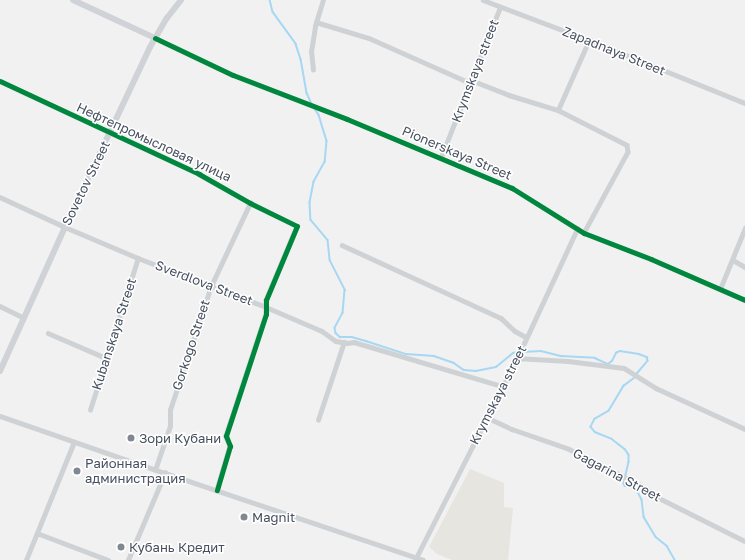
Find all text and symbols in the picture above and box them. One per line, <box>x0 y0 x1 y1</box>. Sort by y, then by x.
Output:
street label: Krymskaya street <box>448 17 502 125</box>
street label: Zapadnaya Street <box>560 23 668 79</box>
street label: Нефтепромысловая улица <box>74 99 234 185</box>
street label: Pionerskaya Street <box>400 123 514 183</box>
street label: Sovetov Street <box>59 138 113 228</box>
street label: Sverdlova Street <box>153 257 255 309</box>
street label: Kubanskaya Street <box>88 276 140 392</box>
street label: Gorkogo Street <box>169 298 213 392</box>
street label: Krymskaya street <box>466 343 530 447</box>
place label: Зори Кубани <box>139 430 221 446</box>
marker: Зори Кубани <box>126 433 136 443</box>
street label: Gagarina Street <box>570 445 664 505</box>
place label: Районная администрация <box>85 456 186 487</box>
marker: Районная администрация <box>72 466 82 476</box>
place label: Magnit <box>252 509 295 525</box>
marker: Magnit <box>239 512 249 522</box>
place label: Кубань Кредит <box>129 539 225 555</box>
marker: Кубань Кредит <box>116 542 126 552</box>

